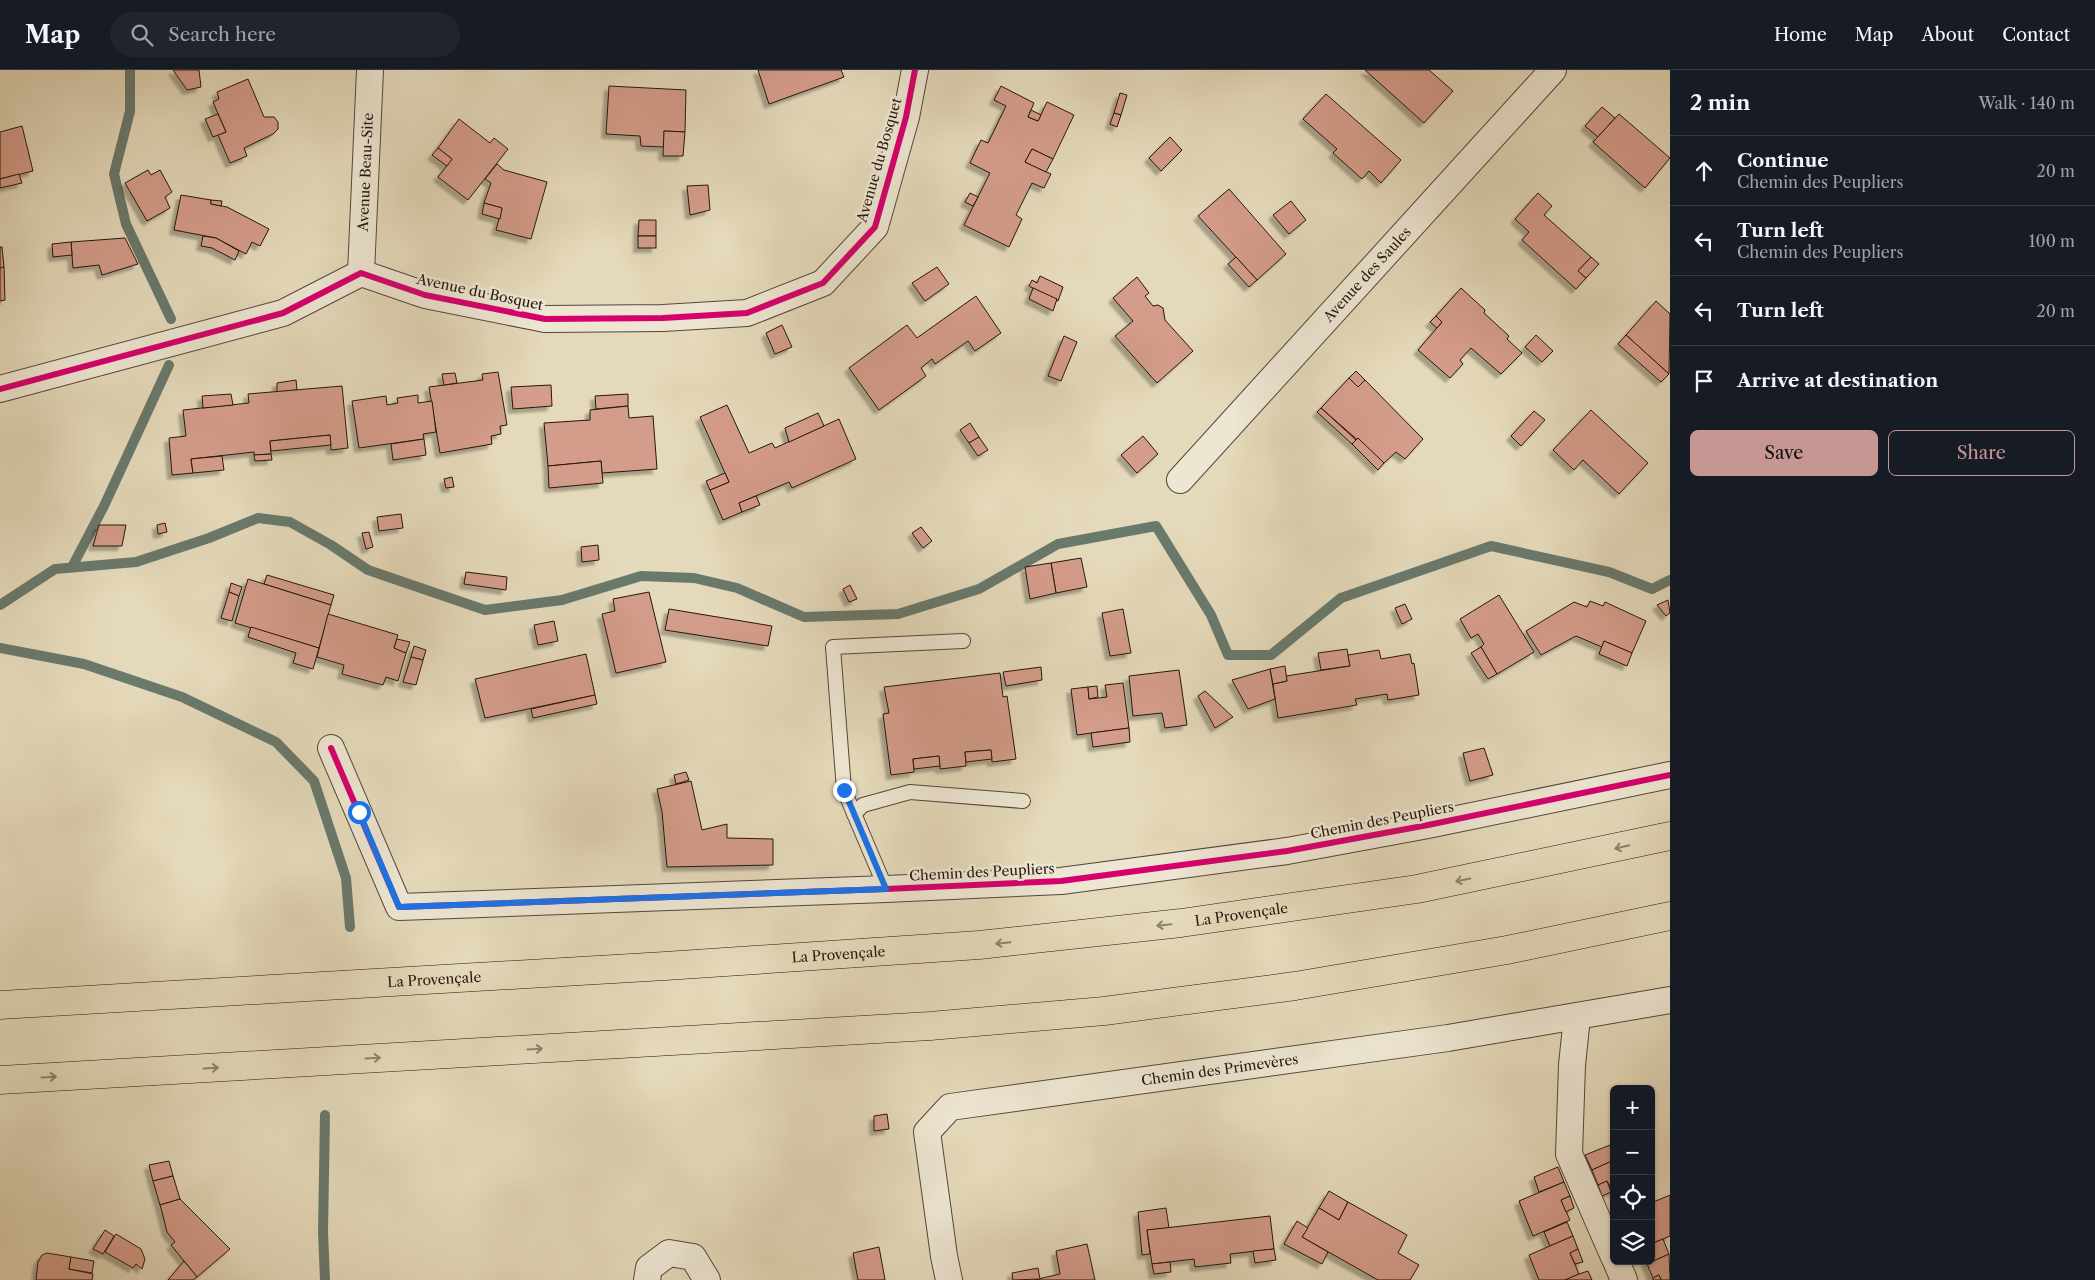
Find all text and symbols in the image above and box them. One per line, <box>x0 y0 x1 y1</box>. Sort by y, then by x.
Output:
search box <box>110 12 460 57</box>
text: Map <box>25 20 80 49</box>
icon: search <box>128 21 156 49</box>
text: Search here <box>168 23 276 46</box>
text: Home <box>1774 24 1827 46</box>
text: Map <box>1855 24 1893 46</box>
text: About <box>1921 24 1974 46</box>
text: Contact <box>2002 24 2070 46</box>
text: 2 min <box>1690 90 1750 115</box>
text: Walk · 140 m <box>1978 93 2075 113</box>
street label: Avenue du Bosquet <box>852 96 905 225</box>
street label: Avenue Beau-Site <box>354 112 377 233</box>
text: Continue <box>1737 149 1829 172</box>
icon: ahead <box>1690 157 1718 185</box>
text: 20 m <box>2036 161 2075 181</box>
text: Chemin des Peupliers <box>1737 172 1903 192</box>
text: Turn left <box>1737 219 1824 242</box>
street label: Avenue des Saules <box>1319 223 1415 326</box>
icon: left <box>1690 227 1718 255</box>
text: 100 m <box>2029 231 2075 251</box>
text: Chemin des Peupliers <box>1737 242 1903 262</box>
street label: Avenue du Bosquet <box>414 270 545 314</box>
icon: left <box>1690 297 1718 325</box>
text: Turn left <box>1737 299 1824 322</box>
text: 20 m <box>2036 301 2075 321</box>
icon: arrive <box>1690 367 1718 395</box>
text: Arrive at destination <box>1737 369 1938 392</box>
button: Save <box>1690 430 1878 476</box>
button: Share <box>1888 430 2075 476</box>
route end <box>833 779 856 802</box>
street label: Chemin des Peupliers <box>1309 797 1455 843</box>
route start <box>348 801 371 824</box>
one-way arrow <box>1615 843 1631 852</box>
street label: Chemin des Peupliers <box>909 859 1055 885</box>
one-way arrow <box>1456 876 1472 885</box>
street label: La Provençale <box>1194 899 1289 930</box>
one-way arrow <box>1157 920 1173 930</box>
one-way arrow <box>995 938 1011 948</box>
street label: La Provençale <box>791 942 886 967</box>
street label: La Provençale <box>387 968 482 991</box>
one-way arrow <box>527 1044 543 1053</box>
street label: Chemin des Primevères <box>1140 1050 1299 1089</box>
one-way arrow <box>365 1054 381 1063</box>
one-way arrow <box>203 1063 219 1072</box>
one-way arrow <box>40 1073 56 1082</box>
map controls <box>1610 1085 1655 1265</box>
button: + <box>1610 1085 1655 1130</box>
button: − <box>1610 1130 1655 1175</box>
button: locate <box>1610 1175 1655 1220</box>
button: layers <box>1610 1220 1655 1265</box>

